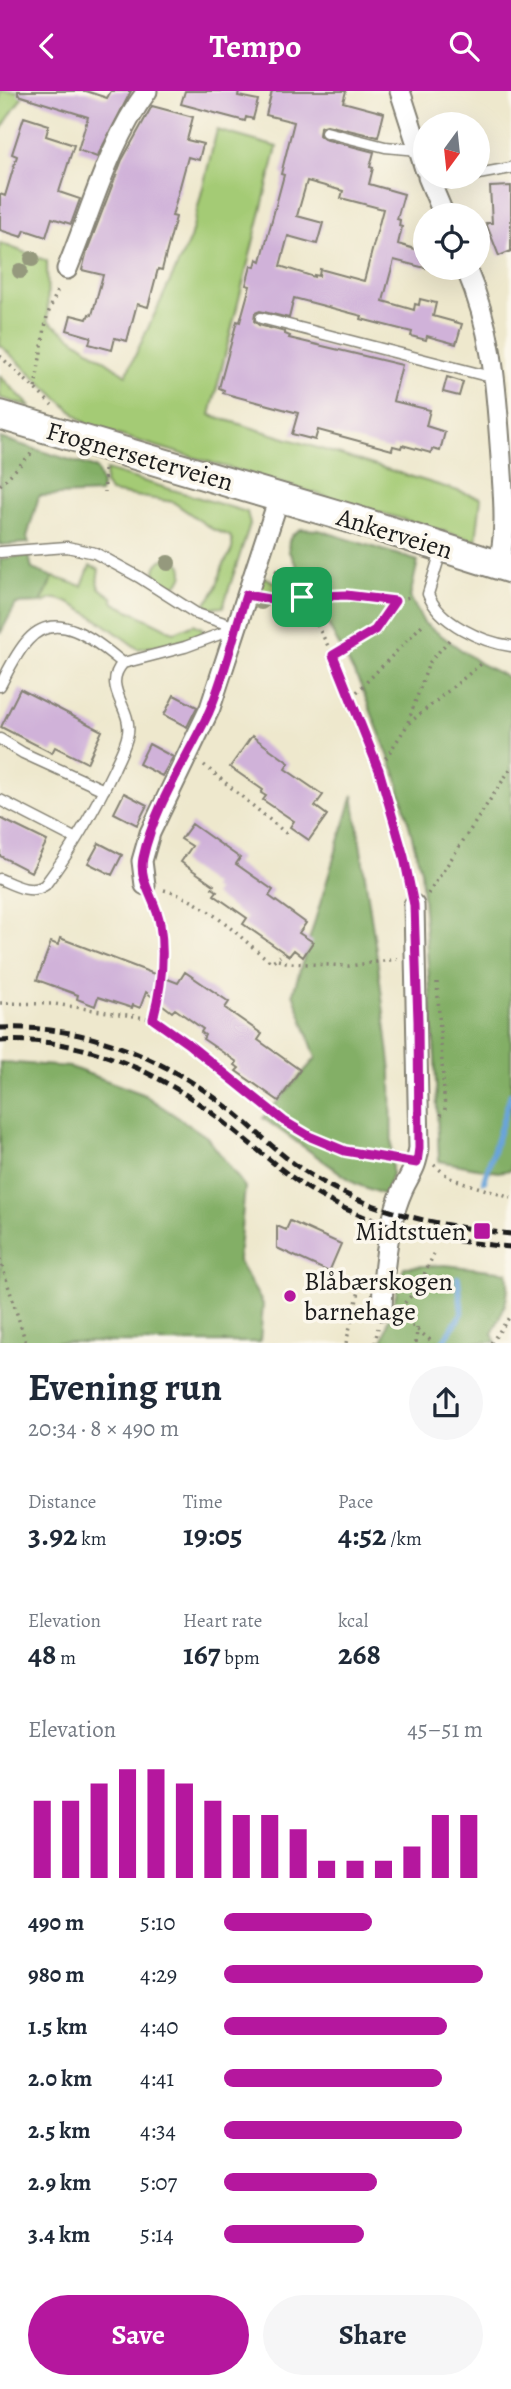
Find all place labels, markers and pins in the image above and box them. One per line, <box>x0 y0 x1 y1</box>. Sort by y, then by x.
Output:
pin <box>272 567 332 627</box>
place label: Midtstuen <box>355 1214 466 1249</box>
marker: Midtstuen <box>472 1221 492 1241</box>
place label: Blåbærskogen barnehage <box>304 1264 453 1329</box>
marker: Blåbærskogen barnehage <box>282 1288 298 1304</box>

